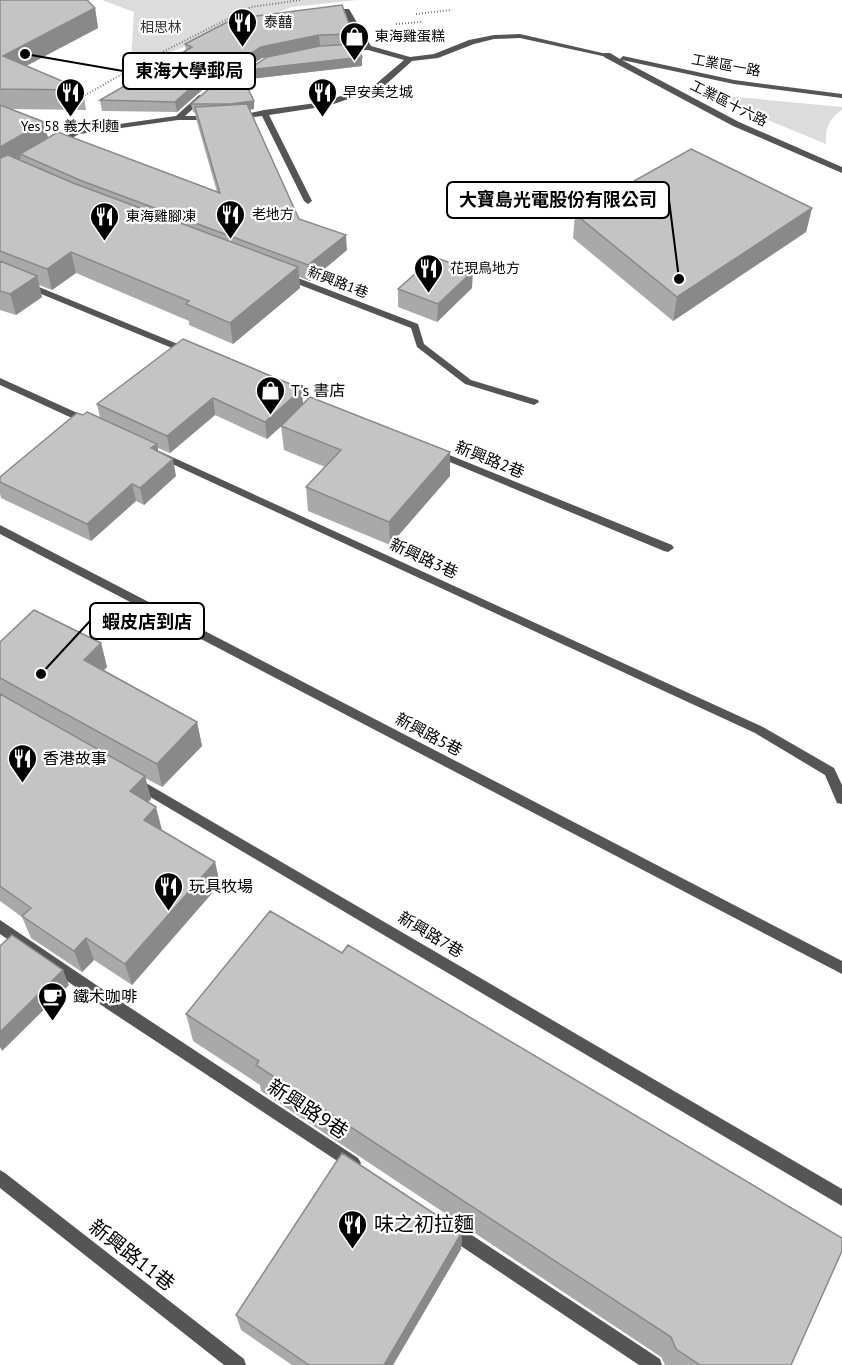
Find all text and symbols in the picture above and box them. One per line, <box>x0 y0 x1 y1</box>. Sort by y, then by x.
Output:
restaurant icon: 泰囍 <box>227 6 259 48</box>
place label: 泰囍 <box>264 13 292 31</box>
park label: 相思林 <box>140 18 182 36</box>
shop icon: 東海雞蛋糕 <box>338 20 370 62</box>
place label: 東海雞蛋糕 <box>375 27 445 45</box>
street label: 工業區一路 <box>690 50 762 80</box>
callout: 東海大學郵局 <box>123 53 255 89</box>
text: 東海大學郵局 <box>135 59 243 82</box>
restaurant icon: Yes 58 義大利麵 <box>54 76 86 118</box>
restaurant icon: 早安美芝城 <box>306 76 338 118</box>
street label: 工業區十六路 <box>687 76 771 130</box>
place label: 早安美芝城 <box>343 83 413 101</box>
place label: Yes 58 義大利麵 <box>21 117 119 135</box>
callout: 大寶島光電股份有限公司 <box>447 182 669 218</box>
text: 大寶島光電股份有限公司 <box>459 188 657 211</box>
restaurant icon: 老地方 <box>215 198 247 240</box>
restaurant icon: 東海雞腳凍 <box>89 200 121 242</box>
place label: 老地方 <box>252 205 294 223</box>
place label: 東海雞腳凍 <box>126 207 196 225</box>
restaurant icon: 花現鳥地方 <box>413 252 445 294</box>
place label: 花現鳥地方 <box>450 259 520 277</box>
street label: 新興路1巷 <box>305 262 371 302</box>
shop icon: T's 書店 <box>254 374 286 416</box>
place label: T's 書店 <box>291 380 345 400</box>
street label: 新興路2巷 <box>453 436 527 482</box>
street label: 新興路3巷 <box>387 534 461 582</box>
callout: 蝦皮店到店 <box>90 603 204 639</box>
text: 蝦皮店到店 <box>102 610 192 633</box>
street label: 新興路5巷 <box>392 708 466 760</box>
restaurant icon: 香港故事 <box>6 742 38 784</box>
place label: 香港故事 <box>43 748 107 768</box>
restaurant icon: 玩具牧場 <box>152 870 184 912</box>
place label: 玩具牧場 <box>189 876 253 896</box>
street label: 新興路7巷 <box>395 907 467 961</box>
cafe icon: 鐵木咖啡 <box>36 980 68 1022</box>
place label: 鐵木咖啡 <box>73 986 137 1006</box>
street label: 新興路9巷 <box>263 1073 353 1145</box>
restaurant icon: 味之初拉麵 <box>337 1208 369 1250</box>
place label: 味之初拉麵 <box>374 1211 474 1237</box>
street label: 新興路11巷 <box>84 1213 180 1297</box>

